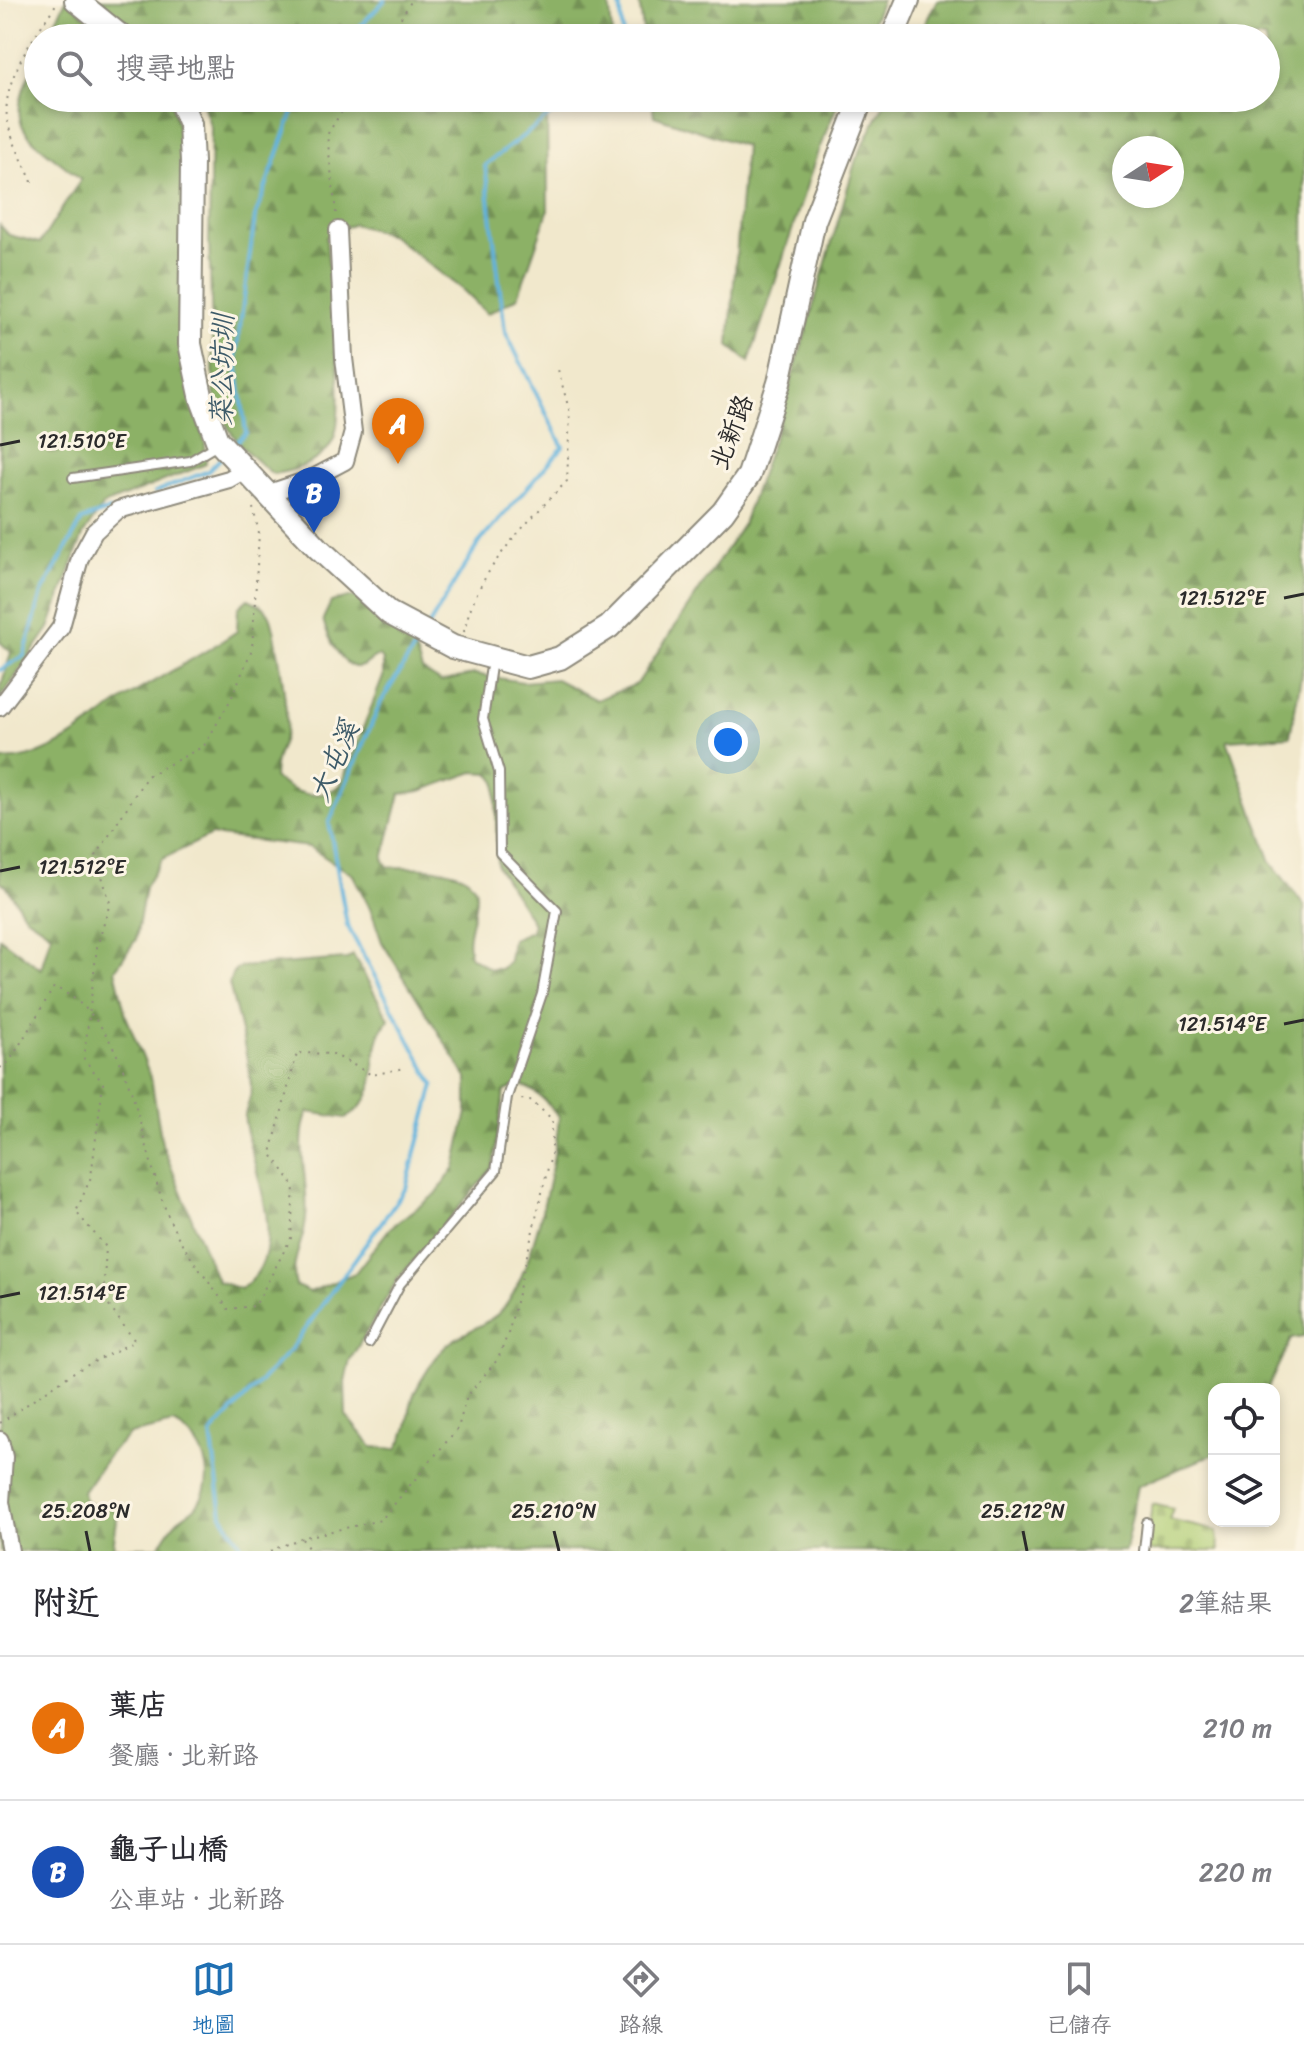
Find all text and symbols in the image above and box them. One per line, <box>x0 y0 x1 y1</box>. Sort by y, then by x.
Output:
search box <box>24 24 1280 112</box>
text: 搜尋地點 <box>116 41 236 95</box>
icon: search <box>52 46 96 90</box>
north arrow <box>1112 136 1184 208</box>
water label: 菜公坑圳 <box>197 311 248 426</box>
street label: 北新路 <box>696 387 766 477</box>
pin: A <box>372 398 424 464</box>
text: 121.510°E <box>38 424 128 459</box>
pin: B <box>288 467 340 533</box>
text: 121.512°E <box>1179 581 1267 616</box>
water label: 大屯溪 <box>295 711 374 809</box>
your location <box>708 722 748 762</box>
text: 121.512°E <box>39 850 127 885</box>
text: 121.514°E <box>1178 1007 1268 1042</box>
text: 121.514°E <box>38 1276 128 1311</box>
map controls <box>1208 1383 1280 1527</box>
button: locate <box>1208 1383 1280 1455</box>
button: layers <box>1208 1455 1280 1527</box>
text: 25.208°N <box>42 1494 130 1529</box>
text: 25.210°N <box>512 1494 597 1529</box>
text: 25.212°N <box>981 1494 1065 1529</box>
text: 附近 <box>32 1573 100 1633</box>
text: 2筆結果 <box>1179 1580 1272 1626</box>
text: 葉店 <box>108 1678 168 1732</box>
text: A <box>49 1705 67 1751</box>
text: 210 m <box>1203 1705 1272 1751</box>
text: 餐廳 · 北新路 <box>108 1732 259 1778</box>
text: 龜子山橋 <box>108 1822 228 1876</box>
text: B <box>50 1849 66 1895</box>
text: 220 m <box>1199 1849 1272 1895</box>
text: 公車站 · 北新路 <box>108 1876 285 1922</box>
tab: 地圖 <box>192 1957 236 2044</box>
tab: 路線 <box>619 1957 663 2044</box>
tab: 已儲存 <box>1046 1957 1112 2044</box>

